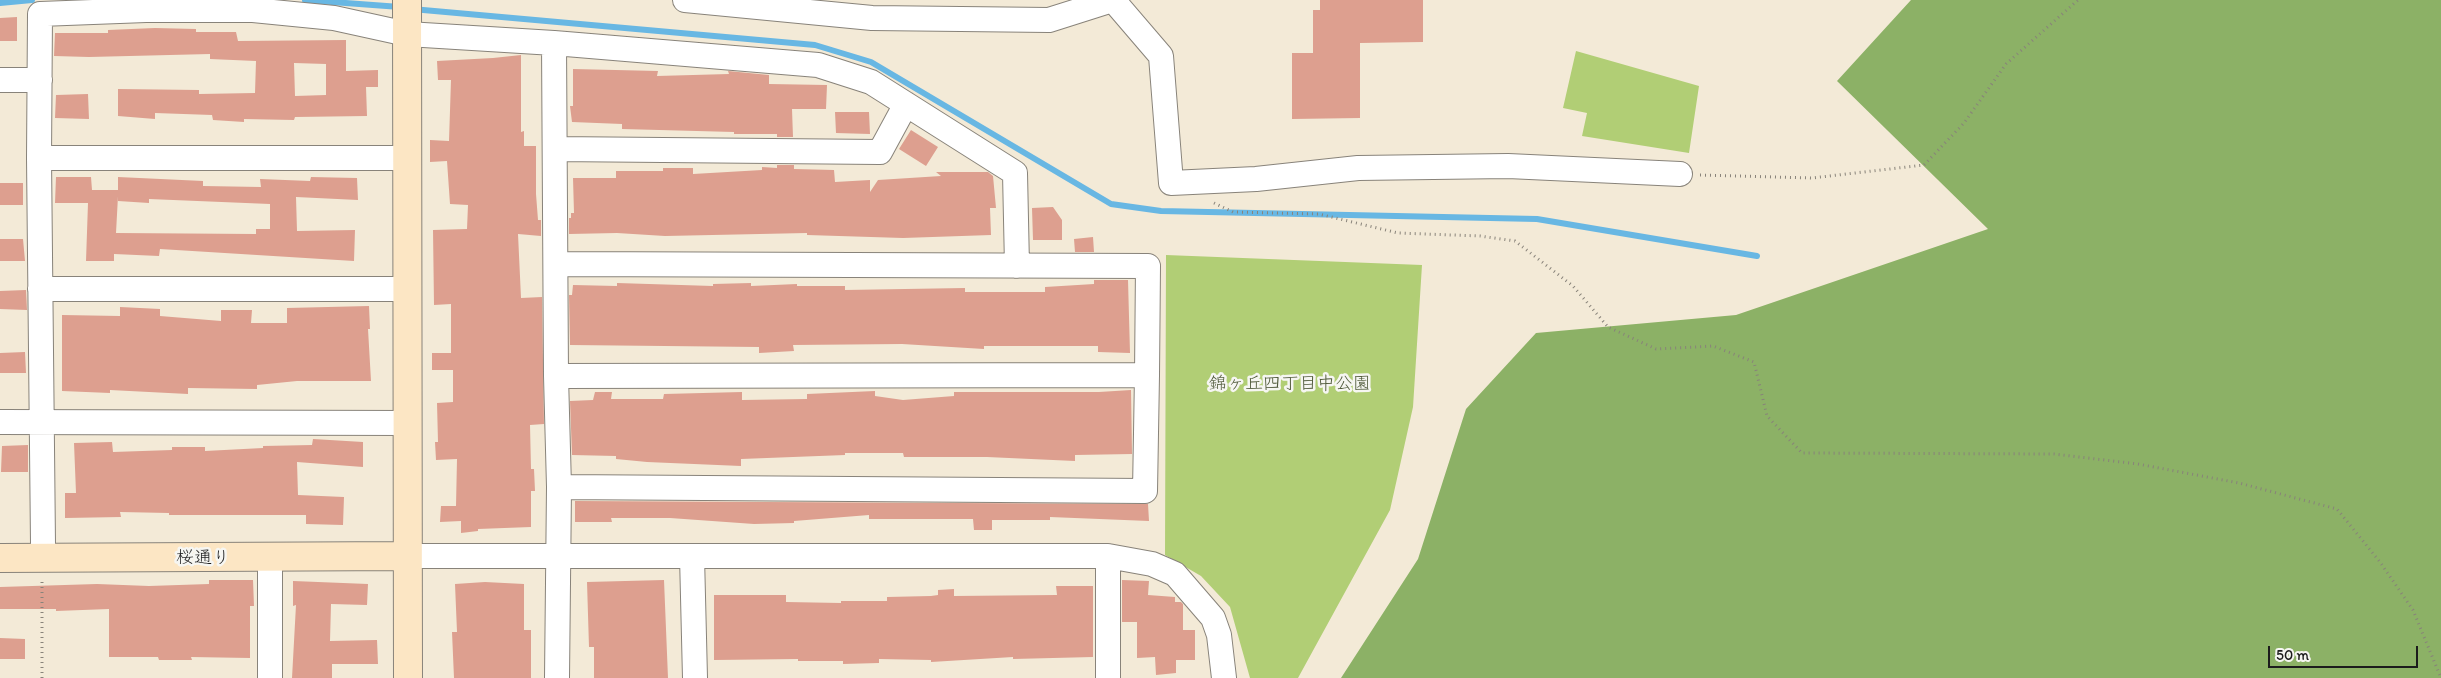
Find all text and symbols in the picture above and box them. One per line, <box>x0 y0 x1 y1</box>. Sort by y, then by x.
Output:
park label: 錦ヶ丘四丁目中公園 <box>1209 373 1371 395</box>
street label: 桜通り <box>176 547 230 569</box>
scale bar <box>2271 636 2421 668</box>
text: 50 m <box>2276 646 2309 664</box>

